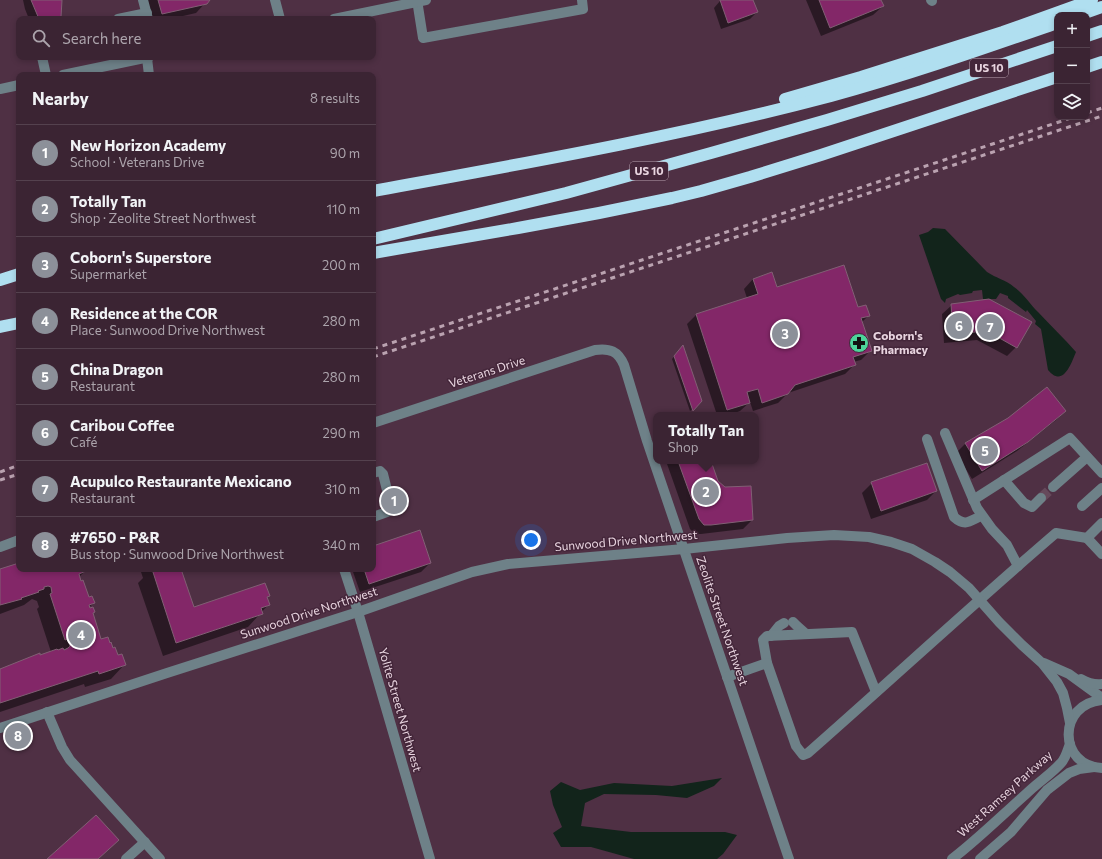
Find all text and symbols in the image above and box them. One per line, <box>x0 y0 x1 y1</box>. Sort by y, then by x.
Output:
map controls <box>1054 12 1090 120</box>
button: + <box>1054 12 1090 48</box>
search box <box>16 16 376 60</box>
icon: search <box>30 27 52 49</box>
text: Search here <box>62 29 141 47</box>
button: − <box>1054 48 1090 84</box>
road number: US 10 <box>970 59 1008 77</box>
button: layers <box>1054 84 1090 120</box>
text: Nearby <box>32 88 89 109</box>
text: 8 results <box>310 90 360 106</box>
text: New Horizon Academy <box>70 136 226 154</box>
text: 1 <box>42 145 48 161</box>
text: 90 m <box>330 145 360 161</box>
text: School · Veterans Drive <box>70 154 204 170</box>
road number: US 10 <box>630 162 668 180</box>
text: Totally Tan <box>70 192 146 210</box>
text: 2 <box>41 201 49 217</box>
text: 110 m <box>327 201 360 217</box>
text: Shop · Zeolite Street Northwest <box>70 210 256 226</box>
text: Coborn's Superstore <box>70 248 212 266</box>
text: 3 <box>41 257 49 273</box>
text: 200 m <box>322 257 360 273</box>
text: Supermarket <box>70 266 147 282</box>
text: Residence at the COR <box>70 304 218 322</box>
pin: 6 <box>946 311 972 341</box>
pin: 7 <box>977 312 1003 342</box>
text: 4 <box>41 313 49 329</box>
text: 280 m <box>323 313 360 329</box>
pin: 3 <box>772 319 798 349</box>
text: Place · Sunwood Drive Northwest <box>70 322 265 338</box>
place label: Coborn's Pharmacy <box>873 328 929 356</box>
pharmacy icon: Coborn's Pharmacy <box>848 332 870 354</box>
street label: Veterans Drive <box>447 352 527 390</box>
text: China Dragon <box>70 360 163 378</box>
text: 5 <box>41 369 49 385</box>
text: 280 m <box>323 369 360 385</box>
text: Restaurant <box>70 378 135 394</box>
popup <box>653 412 759 464</box>
text: Caribou Coffee <box>70 416 174 434</box>
text: Totally Tan <box>668 421 744 439</box>
text: 6 <box>41 425 49 441</box>
text: 290 m <box>323 425 360 441</box>
text: Café <box>70 434 97 450</box>
pin: 5 <box>972 436 998 466</box>
text: Shop <box>668 439 698 455</box>
text: Acupulco Restaurante Mexicano <box>70 472 292 490</box>
pin: 2 <box>693 477 719 507</box>
text: 7 <box>41 481 49 497</box>
text: 310 m <box>325 481 360 497</box>
pin: 1 <box>381 486 407 516</box>
text: Restaurant <box>70 490 135 506</box>
street label: Sunwood Drive Northwest <box>554 527 698 553</box>
text: #7650 - P&R <box>70 528 160 546</box>
your location <box>521 530 541 550</box>
text: 8 <box>41 537 49 553</box>
text: 340 m <box>322 537 360 553</box>
text: Bus stop · Sunwood Drive Northwest <box>70 546 284 562</box>
street label: Zeolite Street Northwest <box>694 554 752 687</box>
street label: Sunwood Drive Northwest <box>238 583 379 641</box>
pin: 4 <box>68 620 94 650</box>
street label: Yolite Street Northwest <box>377 646 425 773</box>
pin: 8 <box>5 721 31 751</box>
street label: West Ramsey Parkway <box>954 747 1054 839</box>

